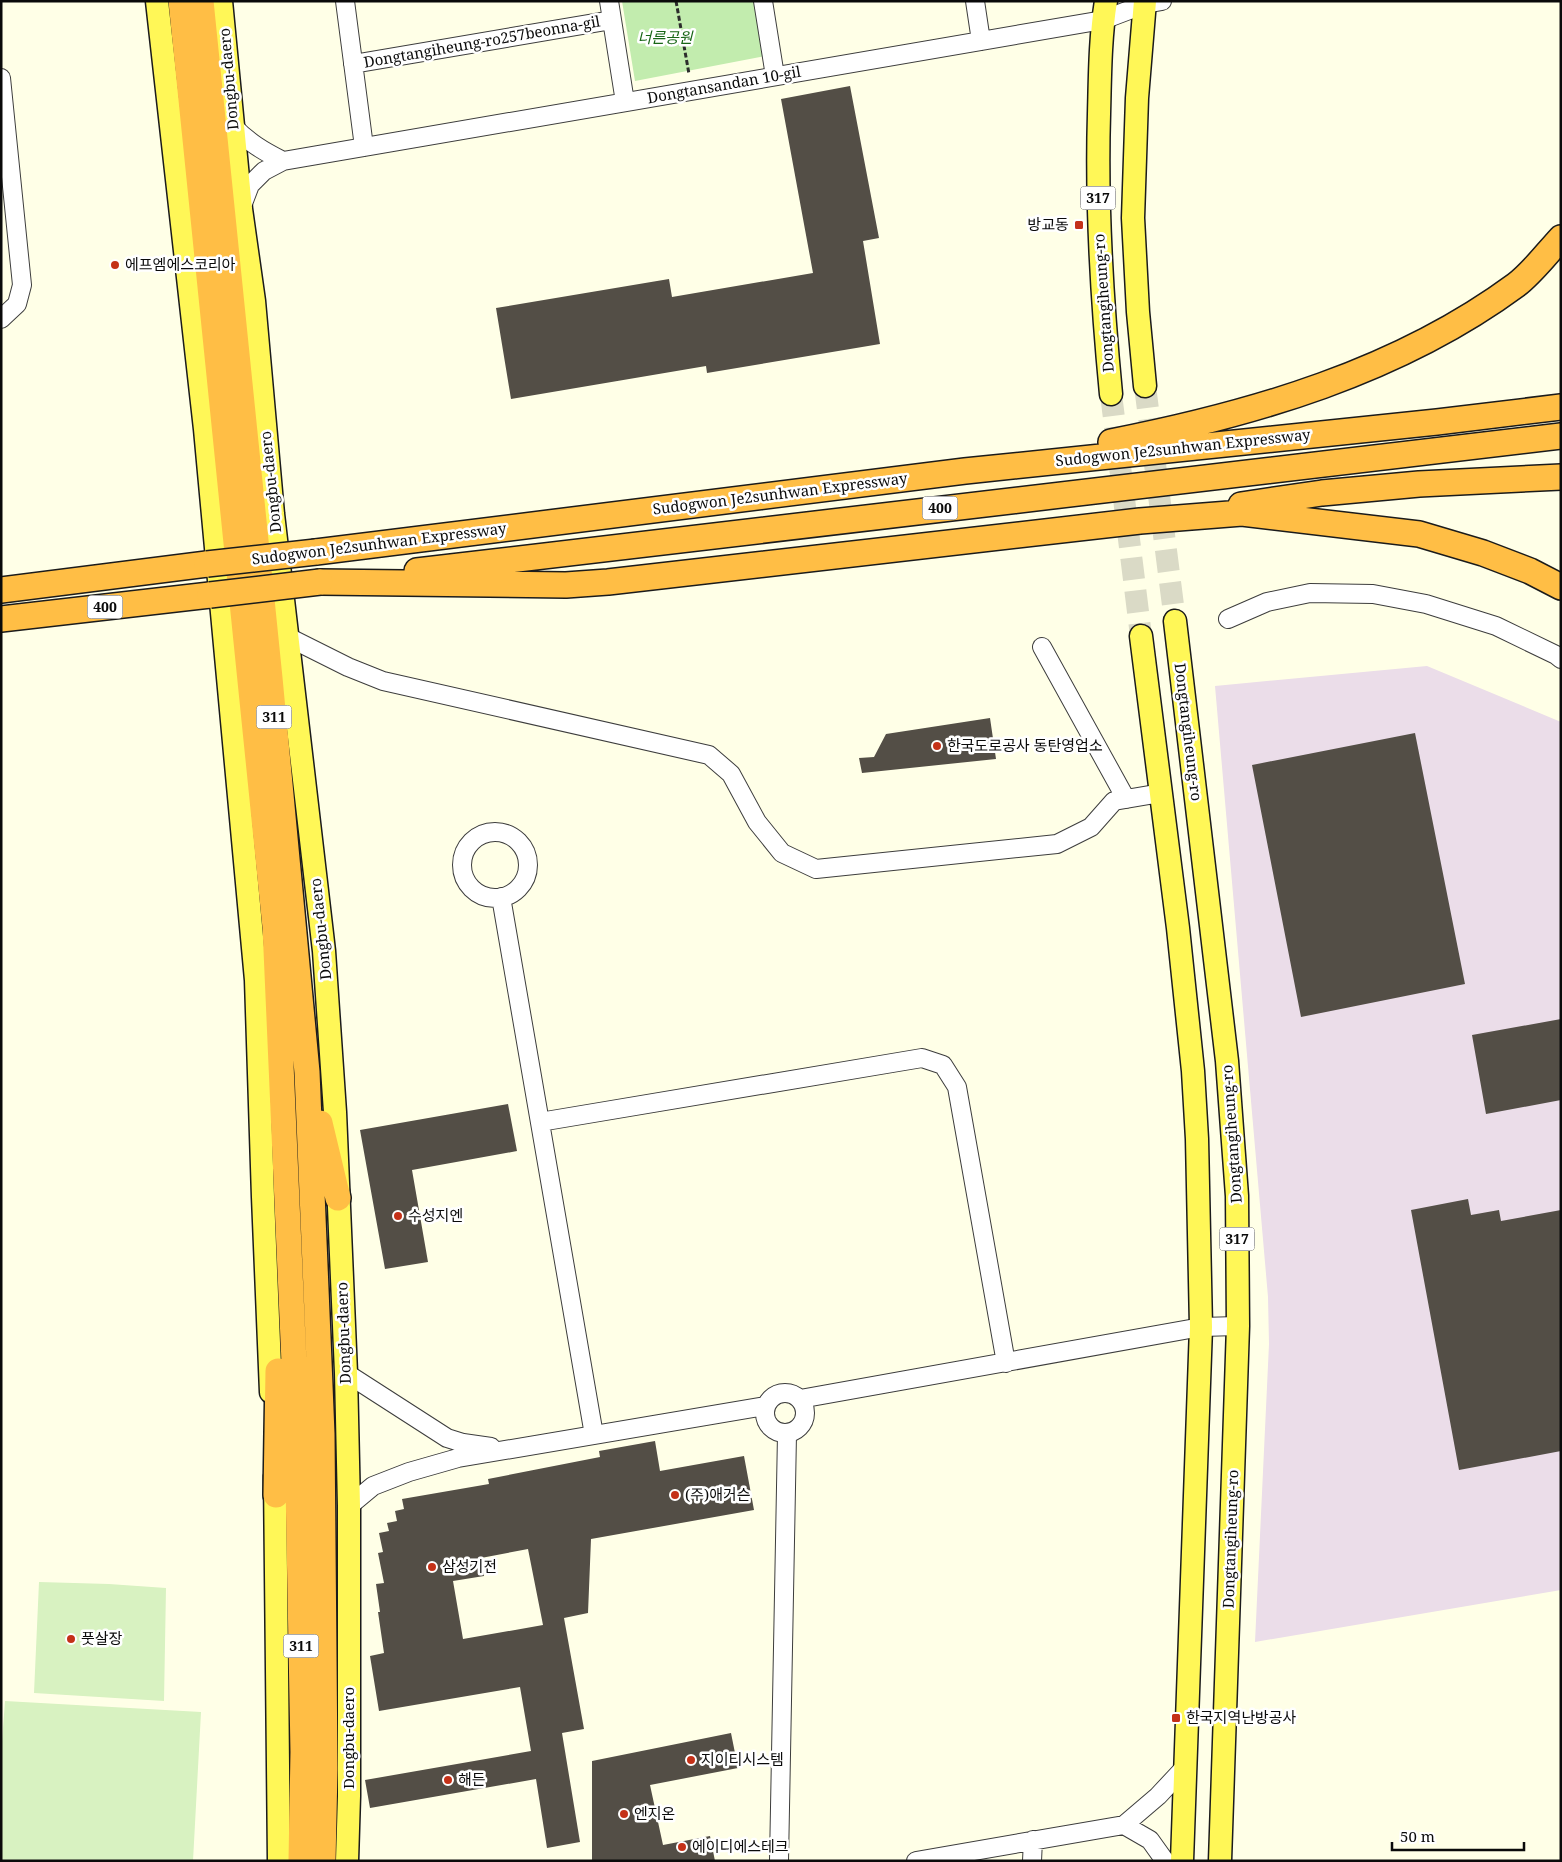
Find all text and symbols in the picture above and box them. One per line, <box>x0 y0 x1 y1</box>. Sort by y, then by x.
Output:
street label: Dongtangiheung-ro257beonna-gil <box>362 10 602 72</box>
street label: Dongbu-daero <box>214 27 242 131</box>
park label: 너른공원 <box>637 27 694 47</box>
street label: Dongtansandan 10-gil <box>645 61 803 107</box>
road number: 317 <box>1080 187 1116 210</box>
place label: 방교동 <box>1028 214 1069 234</box>
marker: 방교동 <box>1073 219 1085 231</box>
street label: Dongtangiheung-ro <box>1088 233 1118 373</box>
place label: 에프엠에스코리아 <box>125 254 236 274</box>
marker: 에프엠에스코리아 <box>109 259 121 271</box>
street label: Sudogwon Je2sunhwan Expressway <box>1054 424 1312 470</box>
street label: Dongbu-daero <box>255 430 285 534</box>
street label: Sudogwon Je2sunhwan Expressway <box>651 467 909 519</box>
road number: 400 <box>922 496 958 520</box>
street label: Sudogwon Je2sunhwan Expressway <box>250 517 508 569</box>
road number: 400 <box>88 596 122 618</box>
street label: Dongtangiheung-ro <box>1171 662 1207 802</box>
road number: 311 <box>256 706 292 729</box>
place label: 한국도로공사 동탄영업소 <box>947 735 1103 755</box>
marker: 한국도로공사 동탄영업소 <box>931 740 943 752</box>
street label: Dongbu-daero <box>305 877 335 981</box>
street label: Dongtangiheung-ro <box>1216 1064 1246 1204</box>
place label: 수성지엔 <box>408 1205 463 1225</box>
marker: 수성지엔 <box>392 1210 404 1222</box>
road number: 317 <box>1220 1228 1254 1250</box>
street label: Dongbu-daero <box>331 1282 355 1384</box>
street label: Dongtangiheung-ro <box>1218 1469 1242 1609</box>
place label: (주)애거슨 <box>685 1484 751 1504</box>
marker: (주)애거슨 <box>669 1489 681 1501</box>
place label: 삼성기전 <box>442 1556 497 1576</box>
marker: 삼성기전 <box>426 1561 438 1573</box>
place label: 풋살장 <box>81 1628 123 1648</box>
marker: 풋살장 <box>65 1633 77 1645</box>
road number: 311 <box>284 1634 318 1658</box>
street label: Dongbu-daero <box>338 1687 358 1789</box>
place label: 한국지역난방공사 <box>1186 1707 1297 1727</box>
marker: 한국지역난방공사 <box>1170 1712 1182 1724</box>
place label: 지이티시스템 <box>701 1749 784 1769</box>
marker: 지이티시스템 <box>685 1754 697 1766</box>
place label: 해든 <box>458 1769 486 1789</box>
marker: 해든 <box>442 1774 454 1786</box>
place label: 엔지온 <box>634 1803 675 1823</box>
marker: 엔지온 <box>618 1808 630 1820</box>
scale bar <box>1392 1820 1524 1852</box>
text: 50 m <box>1400 1826 1435 1846</box>
place label: 에이디에스테크 <box>692 1836 789 1856</box>
marker: 에이디에스테크 <box>676 1841 688 1853</box>

